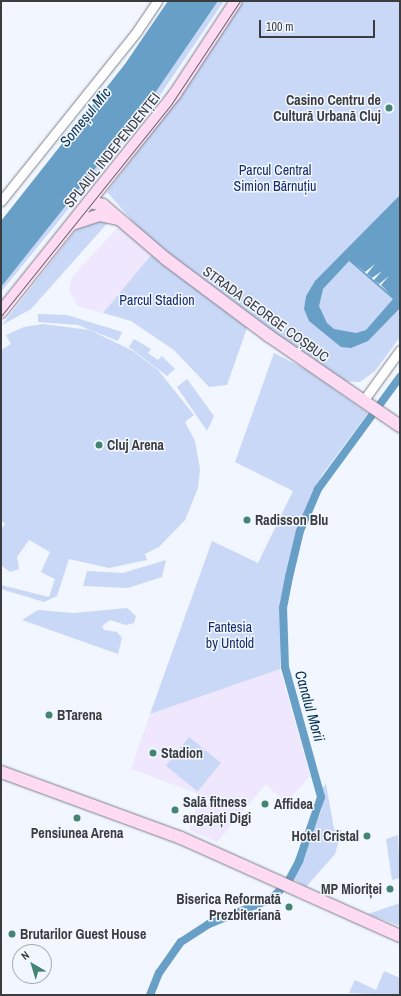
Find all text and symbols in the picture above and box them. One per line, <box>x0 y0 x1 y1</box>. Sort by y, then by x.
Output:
scale bar <box>261 12 377 38</box>
text: 100 m <box>266 19 293 35</box>
water label: Someșul Mic <box>56 84 114 150</box>
street label: SPLAIUL INDEPENDENȚEI <box>60 89 164 211</box>
place label: Casino Centru de Cultură Urbană Cluj <box>273 92 381 124</box>
marker: Casino Centru de Cultură Urbană Cluj <box>384 103 394 113</box>
park label: Parcul Central Simion Bărnuțiu <box>234 162 316 194</box>
street label: STRADA GEORGE COȘBUC <box>199 262 333 366</box>
park label: Parcul Stadion <box>119 292 195 308</box>
place label: Cluj Arena <box>107 437 164 453</box>
marker: Cluj Arena <box>94 440 104 450</box>
place label: Radisson Blu <box>255 512 328 528</box>
marker: Radisson Blu <box>242 515 252 525</box>
park label: Fantesia by Untold <box>206 619 254 652</box>
water label: Canalul Morii <box>291 668 329 744</box>
place label: BTarena <box>57 707 102 723</box>
marker: BTarena <box>44 710 54 720</box>
place label: Stadion <box>161 745 203 761</box>
marker: Stadion <box>148 748 158 758</box>
place label: Sală fitness angajați Digi <box>183 794 251 826</box>
place label: Affidea <box>274 796 313 812</box>
marker: Affidea <box>259 798 271 810</box>
marker: Sală fitness angajați Digi <box>170 805 180 815</box>
marker: Pensiunea Arena <box>72 813 82 823</box>
place label: Pensiunea Arena <box>30 825 124 841</box>
place label: Hotel Cristal <box>291 828 359 844</box>
marker: Hotel Cristal <box>362 831 372 841</box>
place label: MP Mioriței <box>321 881 382 897</box>
marker: MP Mioriței <box>385 884 395 894</box>
place label: Biserica Reformată Prezbiteriană <box>176 891 281 924</box>
marker: Biserica Reformată Prezbiteriană <box>284 902 294 912</box>
place label: Brutarilor Guest House <box>20 926 146 942</box>
marker: Brutarilor Guest House <box>7 929 17 939</box>
north arrow <box>12 944 52 984</box>
text: N <box>18 948 32 963</box>

